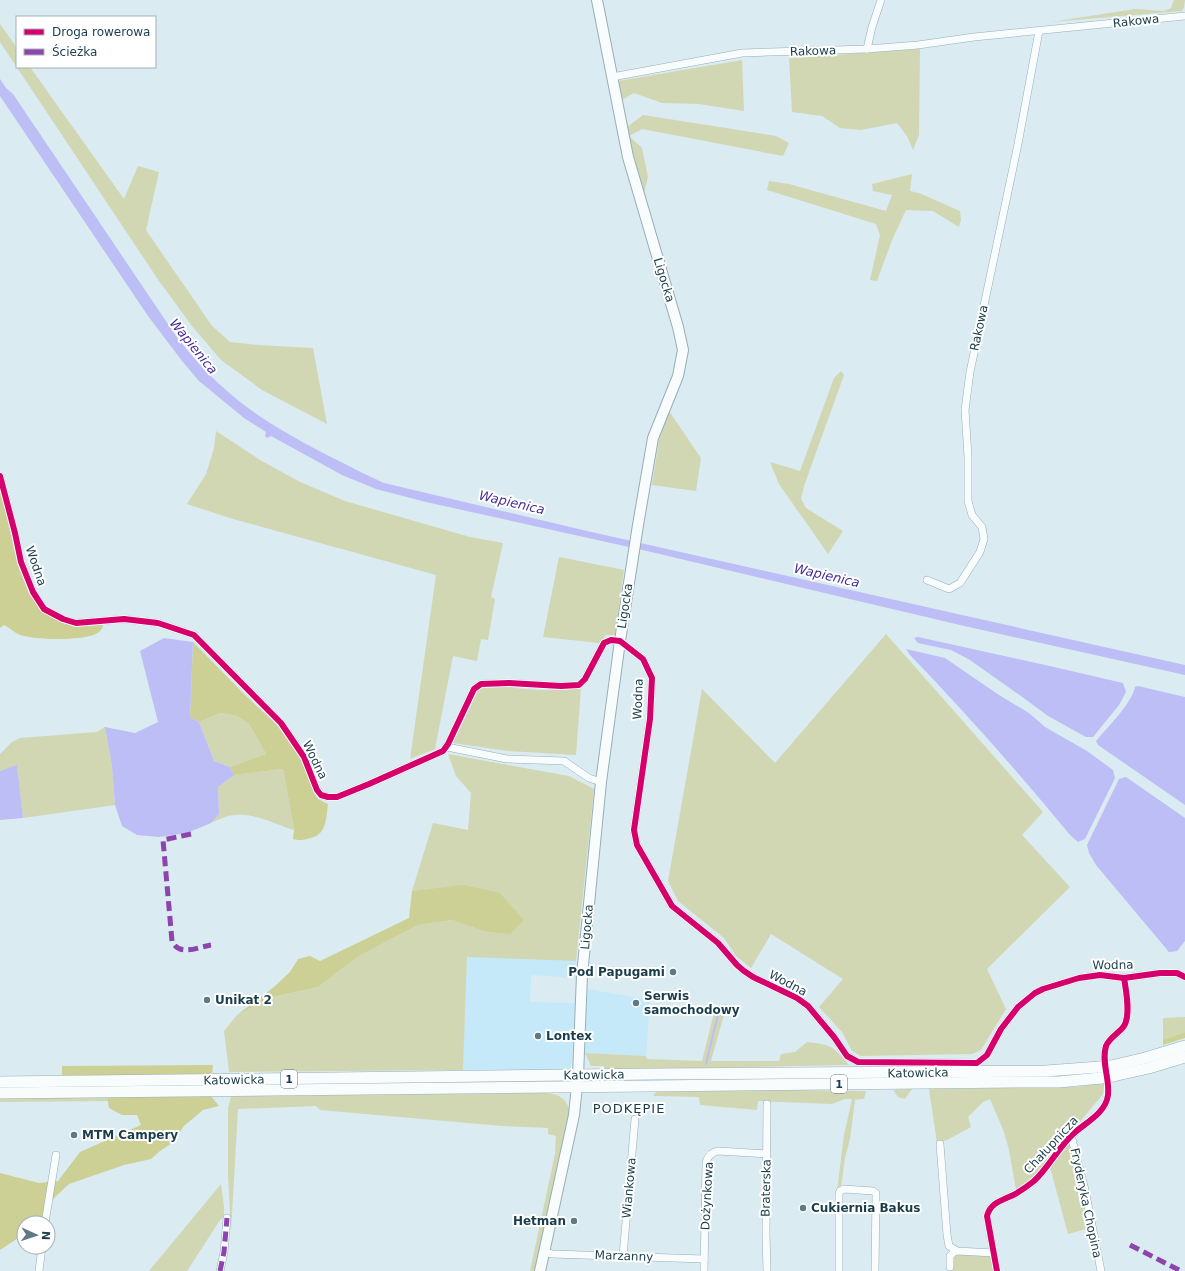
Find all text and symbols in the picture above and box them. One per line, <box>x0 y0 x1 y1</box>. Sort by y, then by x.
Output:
street label: Rakowa <box>1112 12 1160 30</box>
legend <box>16 16 156 68</box>
text: Droga rowerowa <box>52 25 150 39</box>
street label: Rakowa <box>790 43 836 59</box>
text: Ścieżka <box>52 44 97 59</box>
street label: Ligocka <box>651 256 677 304</box>
street label: Rakowa <box>967 304 991 352</box>
water label: Wapienica <box>167 316 221 377</box>
water label: Wapienica <box>478 488 546 517</box>
street label: Wodna <box>23 544 49 588</box>
water label: Wapienica <box>793 561 861 590</box>
street label: Ligocka <box>615 582 635 630</box>
street label: Wodna <box>630 678 646 720</box>
street label: Wodna <box>300 738 330 782</box>
street label: Ligocka <box>578 904 596 950</box>
street label: Wodna <box>1092 958 1134 972</box>
place label: Pod Papugami <box>568 965 665 979</box>
marker: Pod Papugami <box>668 967 678 977</box>
street label: Wodna <box>767 967 809 999</box>
place label: Serwis samochodowy <box>644 989 740 1017</box>
place label: Unikat 2 <box>215 993 272 1007</box>
marker: Unikat 2 <box>202 995 212 1005</box>
marker: Serwis samochodowy <box>631 998 641 1008</box>
place label: Lontex <box>546 1029 592 1043</box>
marker: Lontex <box>533 1031 543 1041</box>
street label: Katowicka <box>887 1065 949 1081</box>
street label: Katowicka <box>563 1067 625 1083</box>
road number: 1 <box>281 1070 297 1088</box>
street label: Katowicka <box>203 1072 265 1088</box>
road number: 1 <box>831 1075 847 1093</box>
district label: PODKĘPIE <box>593 1101 665 1116</box>
street label: Chałupnicza <box>1021 1113 1081 1177</box>
place label: MTM Campery <box>82 1128 178 1142</box>
marker: MTM Campery <box>69 1130 79 1140</box>
street label: Fryderyka Chopina <box>1067 1147 1105 1259</box>
street label: Wiankowa <box>619 1157 639 1219</box>
street label: Braterska <box>758 1159 774 1217</box>
street label: Dożynkowa <box>698 1161 716 1231</box>
place label: Cukiernia Bakus <box>811 1201 920 1215</box>
marker: Cukiernia Bakus <box>798 1203 808 1213</box>
place label: Hetman <box>513 1214 566 1228</box>
north arrow <box>16 1215 56 1255</box>
marker: Hetman <box>569 1216 579 1226</box>
text: N <box>39 1231 52 1240</box>
street label: Marzanny <box>594 1248 654 1264</box>

